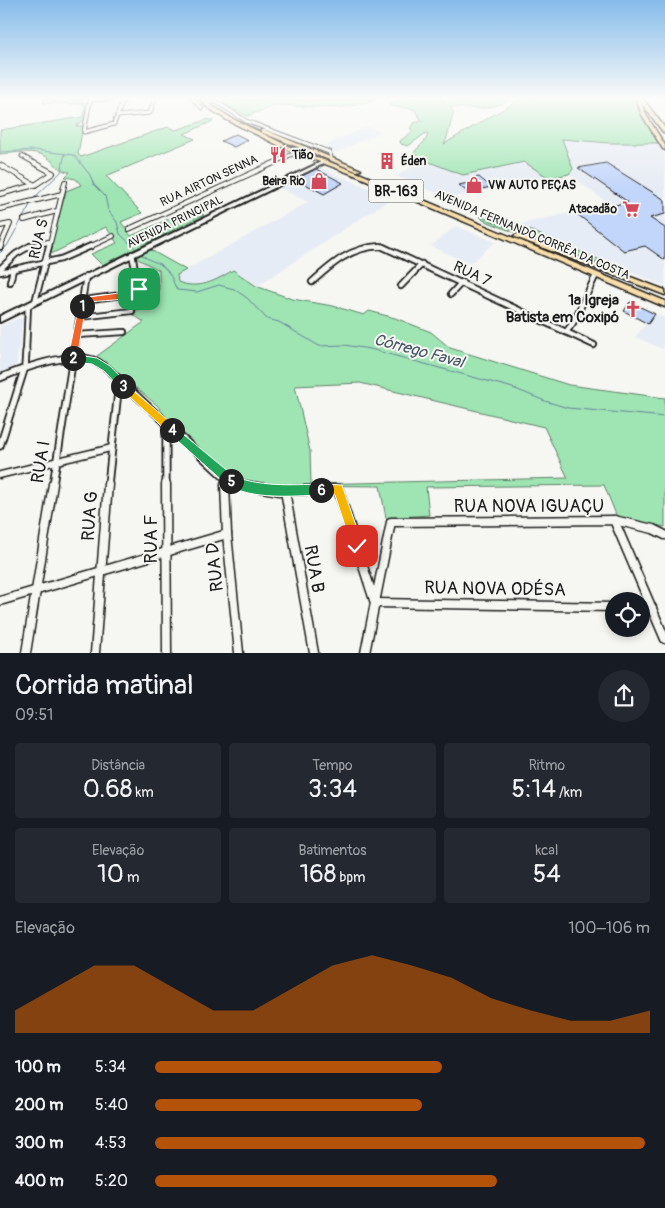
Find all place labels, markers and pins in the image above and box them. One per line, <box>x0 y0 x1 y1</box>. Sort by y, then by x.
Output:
restaurant icon: Tião <box>268 145 288 165</box>
place label: Tião <box>291 148 314 163</box>
building icon: Éden <box>377 151 397 171</box>
place label: Éden <box>401 153 426 169</box>
shop icon: Beira Rio <box>309 171 329 191</box>
place label: Beira Rio <box>262 174 306 189</box>
shop icon: VW AUTO PEÇAS <box>464 175 484 195</box>
place label: VW AUTO PEÇAS <box>488 178 576 193</box>
supermarket icon: Atacadão <box>621 199 641 219</box>
place label: Atacadão <box>569 202 618 217</box>
pin <box>118 268 160 310</box>
place label: 1ª Igreja Batista em Coxipó <box>506 291 619 327</box>
pin: 1 <box>70 294 94 318</box>
church icon: 1ª Igreja Batista em Coxipó <box>623 299 643 319</box>
pin: 2 <box>60 346 86 370</box>
pin: 3 <box>110 374 136 398</box>
pin: 4 <box>160 418 184 442</box>
pin: 5 <box>218 468 244 494</box>
pin: 6 <box>308 478 334 502</box>
pin <box>336 525 378 567</box>

